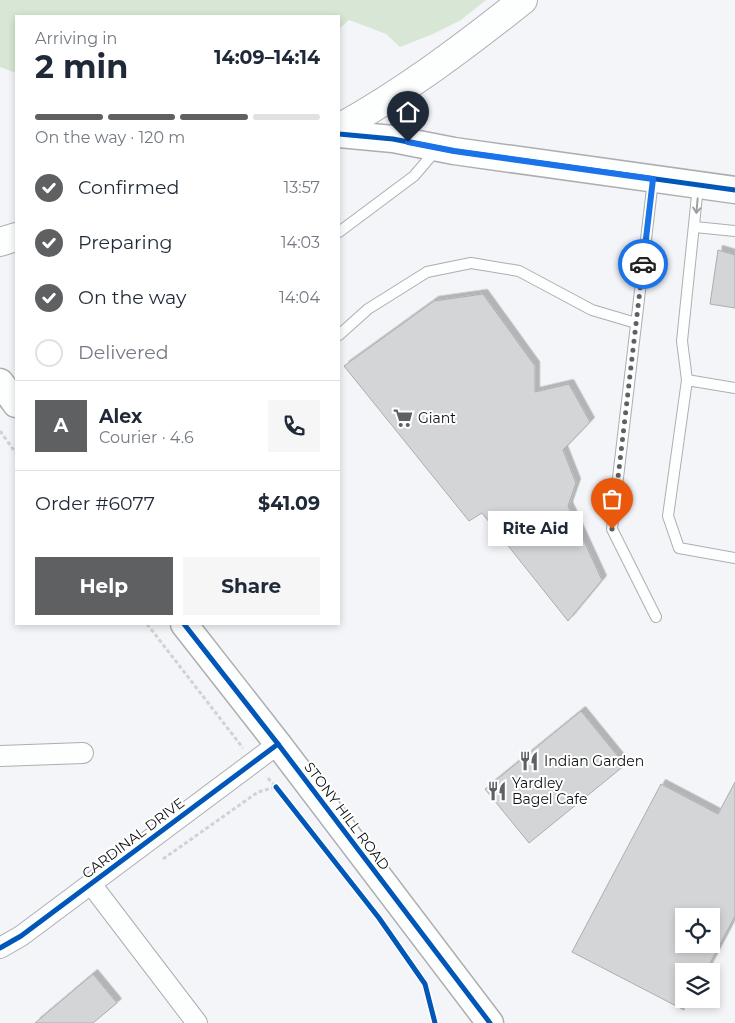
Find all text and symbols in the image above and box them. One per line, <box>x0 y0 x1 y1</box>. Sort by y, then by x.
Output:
text: Arriving in <box>35 29 117 48</box>
text: 14:09–14:14 <box>214 46 320 69</box>
text: 2 min <box>35 47 128 86</box>
pin <box>387 91 429 142</box>
icon: home <box>394 98 422 126</box>
text: On the way · 120 m <box>35 128 185 147</box>
icon: check <box>35 174 63 202</box>
text: Confirmed <box>78 176 179 199</box>
text: 13:57 <box>284 178 320 197</box>
one-way arrow <box>692 198 702 214</box>
icon: check <box>35 229 63 257</box>
text: Preparing <box>78 231 173 254</box>
text: 14:03 <box>281 233 320 252</box>
courier <box>618 239 668 289</box>
icon: car <box>629 250 657 278</box>
icon: check <box>35 284 63 312</box>
text: On the way <box>78 286 186 309</box>
text: 14:04 <box>279 288 320 307</box>
text: Delivered <box>78 341 169 364</box>
button: phone <box>268 400 320 452</box>
text: Alex <box>99 405 142 428</box>
supermarket icon: Giant <box>392 407 414 429</box>
place label: Giant <box>418 409 456 427</box>
text: A <box>54 414 68 437</box>
text: Courier · 4.6 <box>99 428 194 447</box>
pin <box>591 478 633 529</box>
icon: bag <box>598 485 626 513</box>
text: Order #6077 <box>35 492 155 515</box>
text: $41.09 <box>258 492 320 515</box>
callout: Rite Aid <box>487 512 582 546</box>
text: Rite Aid <box>502 519 569 538</box>
button: Help <box>35 557 173 615</box>
button: Share <box>183 557 320 615</box>
restaurant icon: Indian Garden <box>518 750 540 772</box>
place label: Indian Garden <box>544 752 644 770</box>
street label: STONY HILL ROAD <box>300 758 394 874</box>
place label: Yardley Bagel Cafe <box>512 774 587 808</box>
restaurant icon: Yardley Bagel Cafe <box>486 780 508 802</box>
street label: CARDINAL DRIVE <box>78 794 188 882</box>
map controls <box>675 908 720 1008</box>
button: locate <box>675 908 720 953</box>
button: layers <box>675 963 720 1008</box>

